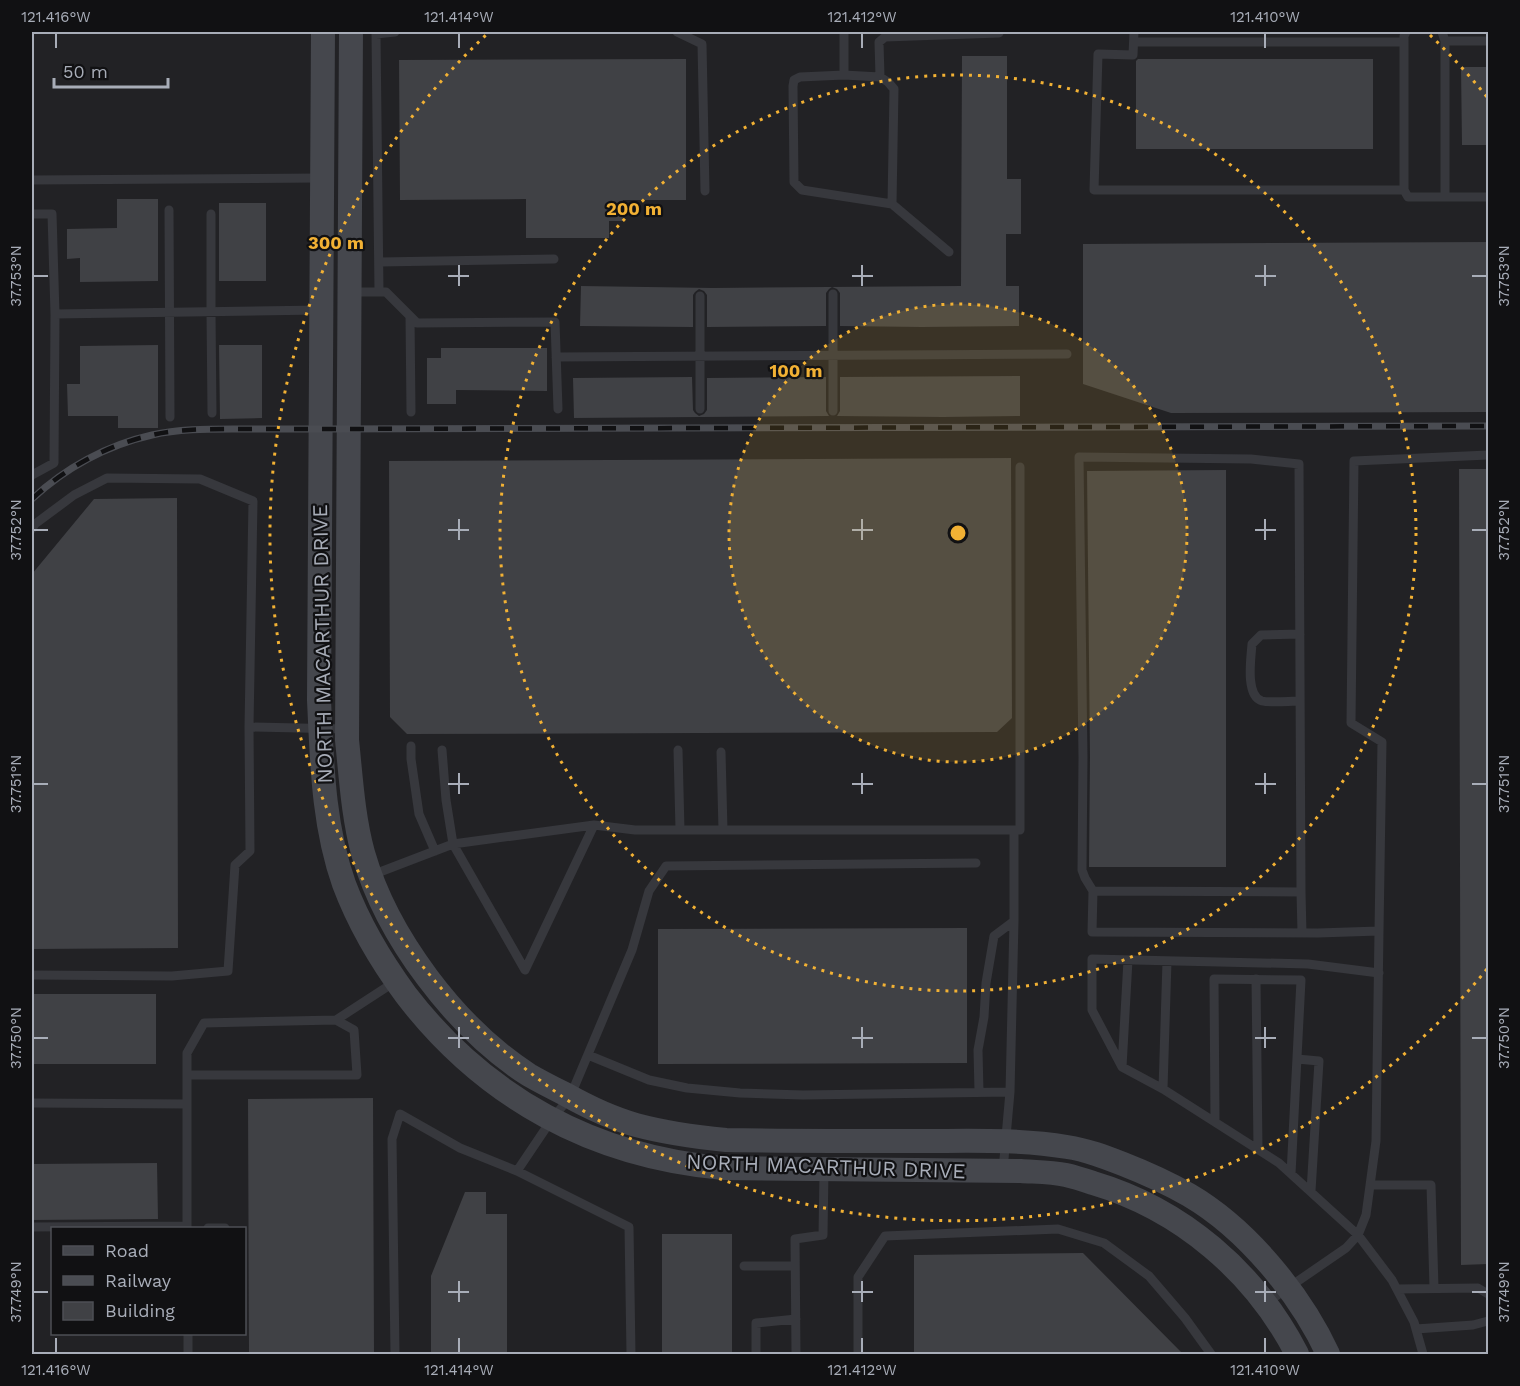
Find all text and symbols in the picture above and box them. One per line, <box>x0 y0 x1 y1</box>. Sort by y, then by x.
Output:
text: 121.416°W <box>21 8 91 26</box>
text: 121.414°W <box>424 8 494 26</box>
text: 121.412°W <box>827 8 897 26</box>
text: 121.410°W <box>1230 8 1300 26</box>
scale bar <box>54 51 168 89</box>
text: 50 m <box>63 61 108 82</box>
text: 200 m <box>606 198 662 219</box>
text: 300 m <box>308 232 364 253</box>
text: 37.753°N <box>7 245 25 307</box>
text: 37.753°N <box>1495 245 1513 307</box>
text: 100 m <box>769 360 823 381</box>
text: 37.752°N <box>7 499 25 561</box>
text: 37.752°N <box>1495 499 1513 561</box>
street label: NORTH MACARTHUR DRIVE <box>307 504 337 784</box>
centre of rings <box>948 523 968 543</box>
text: 37.751°N <box>7 755 25 813</box>
text: 37.751°N <box>1495 755 1513 813</box>
text: 37.750°N <box>7 1007 25 1069</box>
text: 37.750°N <box>1495 1007 1513 1069</box>
street label: NORTH MACARTHUR DRIVE <box>686 1149 966 1183</box>
legend <box>51 1227 246 1335</box>
text: Road <box>105 1240 149 1261</box>
text: 37.749°N <box>7 1261 25 1323</box>
text: 37.749°N <box>1495 1261 1513 1323</box>
text: Railway <box>105 1270 172 1291</box>
text: Building <box>105 1300 175 1321</box>
text: 121.416°W <box>21 1361 91 1379</box>
text: 121.414°W <box>424 1361 494 1379</box>
text: 121.412°W <box>827 1361 897 1379</box>
text: 121.410°W <box>1230 1361 1300 1379</box>

